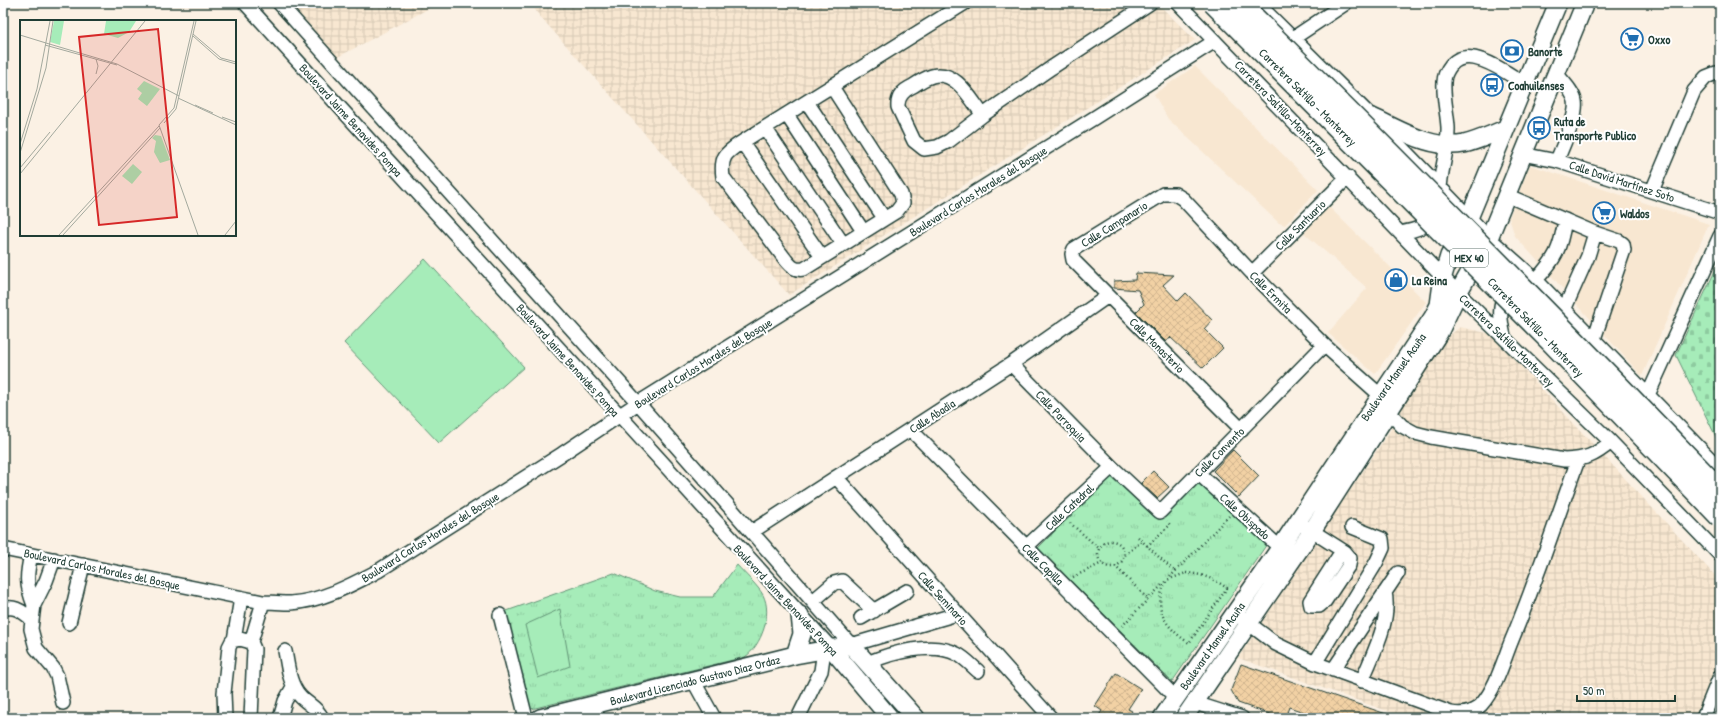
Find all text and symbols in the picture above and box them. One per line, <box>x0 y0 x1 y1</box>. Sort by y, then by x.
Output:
inset map <box>20 20 236 236</box>
supermarket icon: Oxxo <box>1619 26 1645 52</box>
place label: Oxxo <box>1648 31 1670 48</box>
bank icon: Banorte <box>1499 38 1525 64</box>
place label: Banorte <box>1528 43 1563 60</box>
street label: Carretera Saltillo - Monterrey <box>1255 44 1361 150</box>
street label: Carretera Saltillo-Monterrey <box>1231 57 1331 159</box>
street label: Boulevard Jaime Benavides Pompa <box>296 60 407 180</box>
bus stop icon: Coahuilenses <box>1479 72 1505 98</box>
place label: Coahuilenses <box>1508 77 1564 94</box>
place label: Ruta de Transporte Publico <box>1553 113 1636 145</box>
bus stop icon: Ruta de Transporte Publico <box>1526 115 1552 141</box>
street label: Boulevard Carlos Morales del Bosque <box>906 141 1050 240</box>
street label: Calle David Martínez Soto <box>1567 156 1677 206</box>
street label: Calle Santuario <box>1271 196 1329 254</box>
street label: Calle Campanario <box>1077 197 1151 251</box>
supermarket icon: Waldos <box>1591 200 1617 226</box>
place label: Waldos <box>1620 205 1650 222</box>
road number: MEX 40 <box>1450 249 1488 267</box>
street label: Calle Ermita <box>1246 267 1296 317</box>
shop icon: La Reina <box>1383 267 1409 293</box>
place label: La Reina <box>1412 272 1447 289</box>
street label: Carretera Saltillo - Monterrey <box>1484 274 1588 380</box>
street label: Carretera Saltillo-Monterrey <box>1456 290 1558 390</box>
street label: Boulevard Jaime Benavides Pompa <box>513 300 624 420</box>
street label: Boulevard Carlos Morales del Bosque <box>631 313 775 412</box>
street label: Calle Monasterio <box>1126 314 1188 376</box>
street label: Boulevard Manuel Acuña <box>1356 330 1430 424</box>
street label: Calle Parroquia <box>1032 386 1090 446</box>
street label: Calle Abadía <box>906 395 958 437</box>
street label: Calle Convento <box>1190 423 1248 481</box>
street label: Calle Catedral <box>1041 479 1098 534</box>
street label: Boulevard Carlos Morales del Bosque <box>358 487 502 586</box>
street label: Calle Obispado <box>1216 489 1274 543</box>
street label: Calle Capilla <box>1018 539 1068 589</box>
street label: Boulevard Jaime Benavides Pompa <box>730 541 842 660</box>
street label: Boulevard Carlos Morales del Bosque <box>22 544 182 594</box>
street label: Calle Seminario <box>914 567 972 629</box>
street label: Boulevard Manuel Acuña <box>1175 599 1249 693</box>
street label: Boulevard Licenciado Gustavo Díaz Ordaz <box>608 651 782 709</box>
scale bar <box>1577 677 1675 703</box>
text: 50 m <box>1583 682 1604 699</box>

